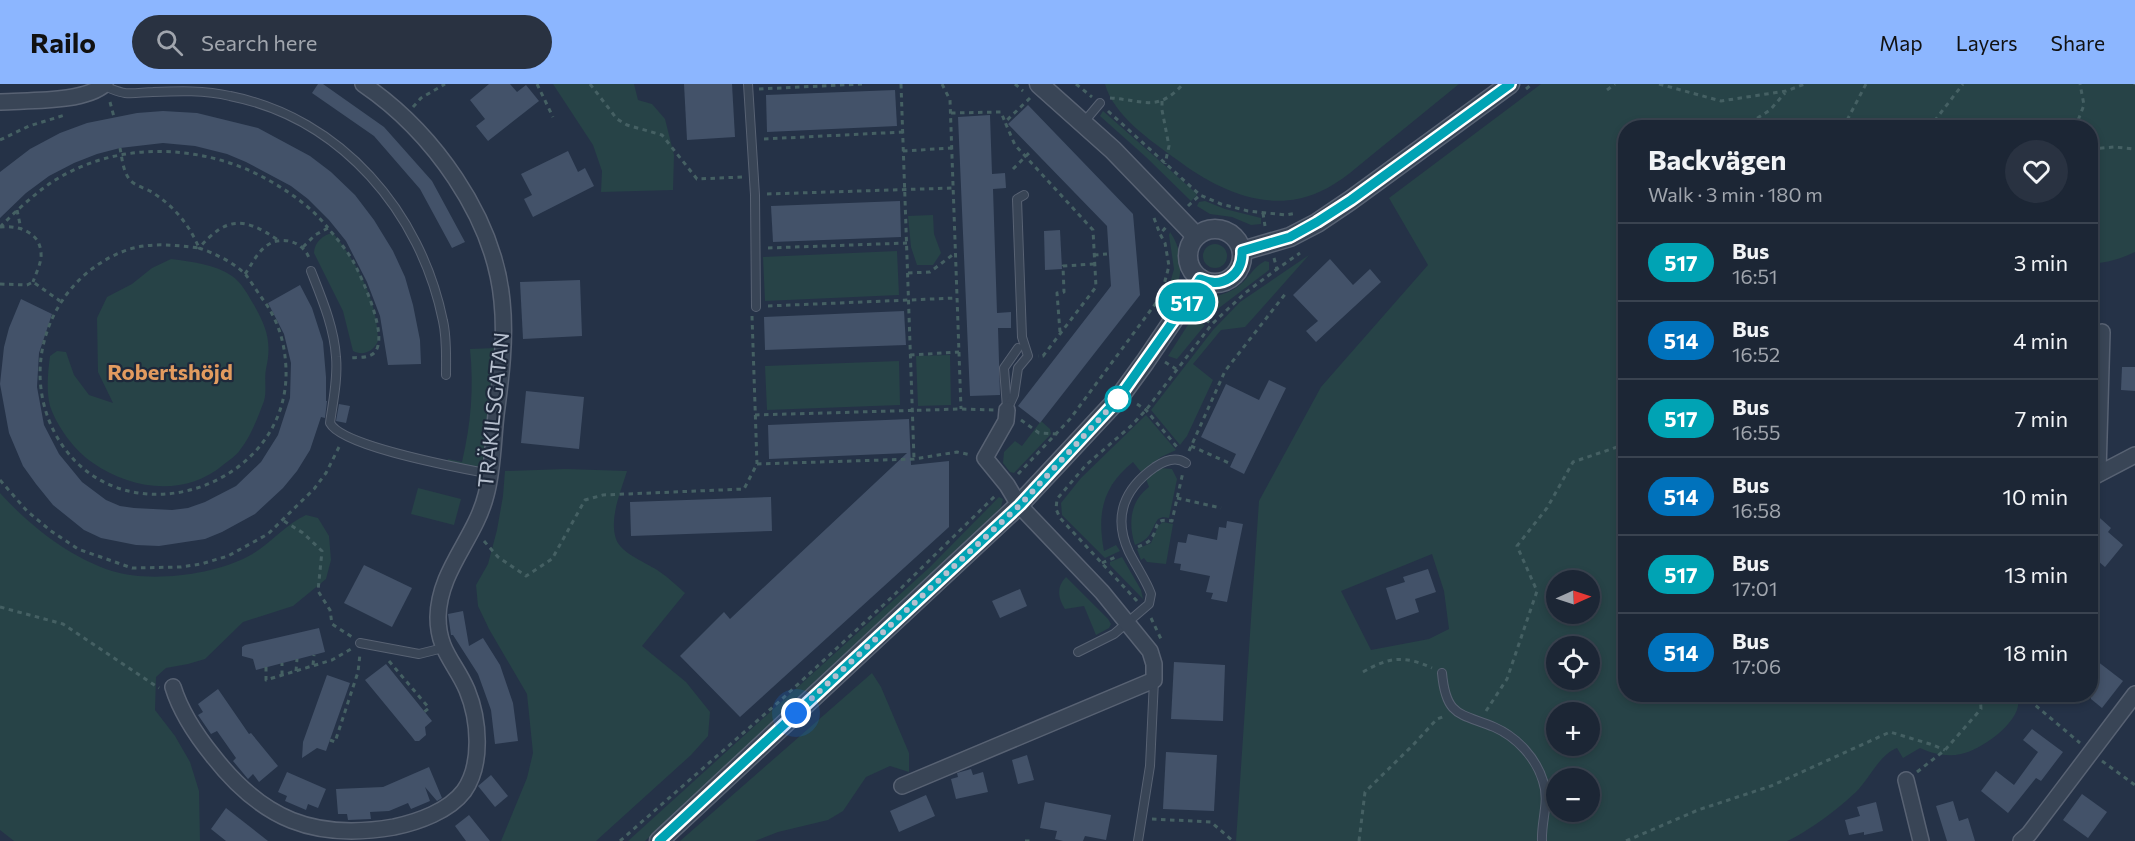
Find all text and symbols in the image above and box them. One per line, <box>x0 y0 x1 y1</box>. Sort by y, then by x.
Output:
search box <box>132 15 552 69</box>
text: Railo <box>30 25 96 59</box>
icon: search <box>153 26 186 59</box>
text: Search here <box>201 29 317 56</box>
text: Map <box>1879 30 1923 55</box>
text: Layers <box>1956 30 2018 55</box>
text: Share <box>2051 30 2105 55</box>
button: heart <box>2005 140 2068 203</box>
text: Backvägen <box>1648 142 1787 176</box>
text: Walk · 3 min · 180 m <box>1648 182 1823 206</box>
text: Bus <box>1732 237 1769 264</box>
text: 3 min <box>2014 249 2068 276</box>
text: 517 <box>1664 250 1698 275</box>
text: 16:51 <box>1732 264 1777 288</box>
line badge: 517 <box>1152 282 1222 322</box>
text: 517 <box>1170 290 1204 315</box>
text: Bus <box>1732 315 1769 342</box>
text: 4 min <box>2013 327 2068 354</box>
text: 514 <box>1664 328 1698 353</box>
street label: TRÄKILSGATAN <box>472 331 513 489</box>
text: 16:52 <box>1732 342 1780 366</box>
district label: Robertshöjd <box>107 358 233 385</box>
unlabelled marker <box>1105 386 1131 412</box>
text: Bus <box>1732 393 1769 420</box>
text: 7 min <box>2015 405 2068 432</box>
text: 517 <box>1664 406 1698 431</box>
text: 16:55 <box>1732 420 1780 444</box>
text: Bus <box>1732 471 1769 498</box>
text: 10 min <box>2003 483 2068 510</box>
text: 514 <box>1664 484 1698 509</box>
text: 16:58 <box>1732 498 1781 522</box>
text: Bus <box>1732 549 1769 576</box>
text: 13 min <box>2004 561 2068 588</box>
text: 517 <box>1664 562 1698 587</box>
north arrow <box>1546 570 1600 624</box>
map controls <box>1546 570 1600 822</box>
text: 17:01 <box>1732 576 1777 600</box>
text: Bus <box>1732 627 1769 654</box>
button: locate <box>1546 636 1600 690</box>
text: 18 min <box>2004 639 2068 666</box>
text: 514 <box>1664 640 1698 665</box>
text: 17:06 <box>1732 654 1781 678</box>
your location <box>781 698 811 728</box>
button: + <box>1546 702 1600 756</box>
button: − <box>1546 768 1600 822</box>

